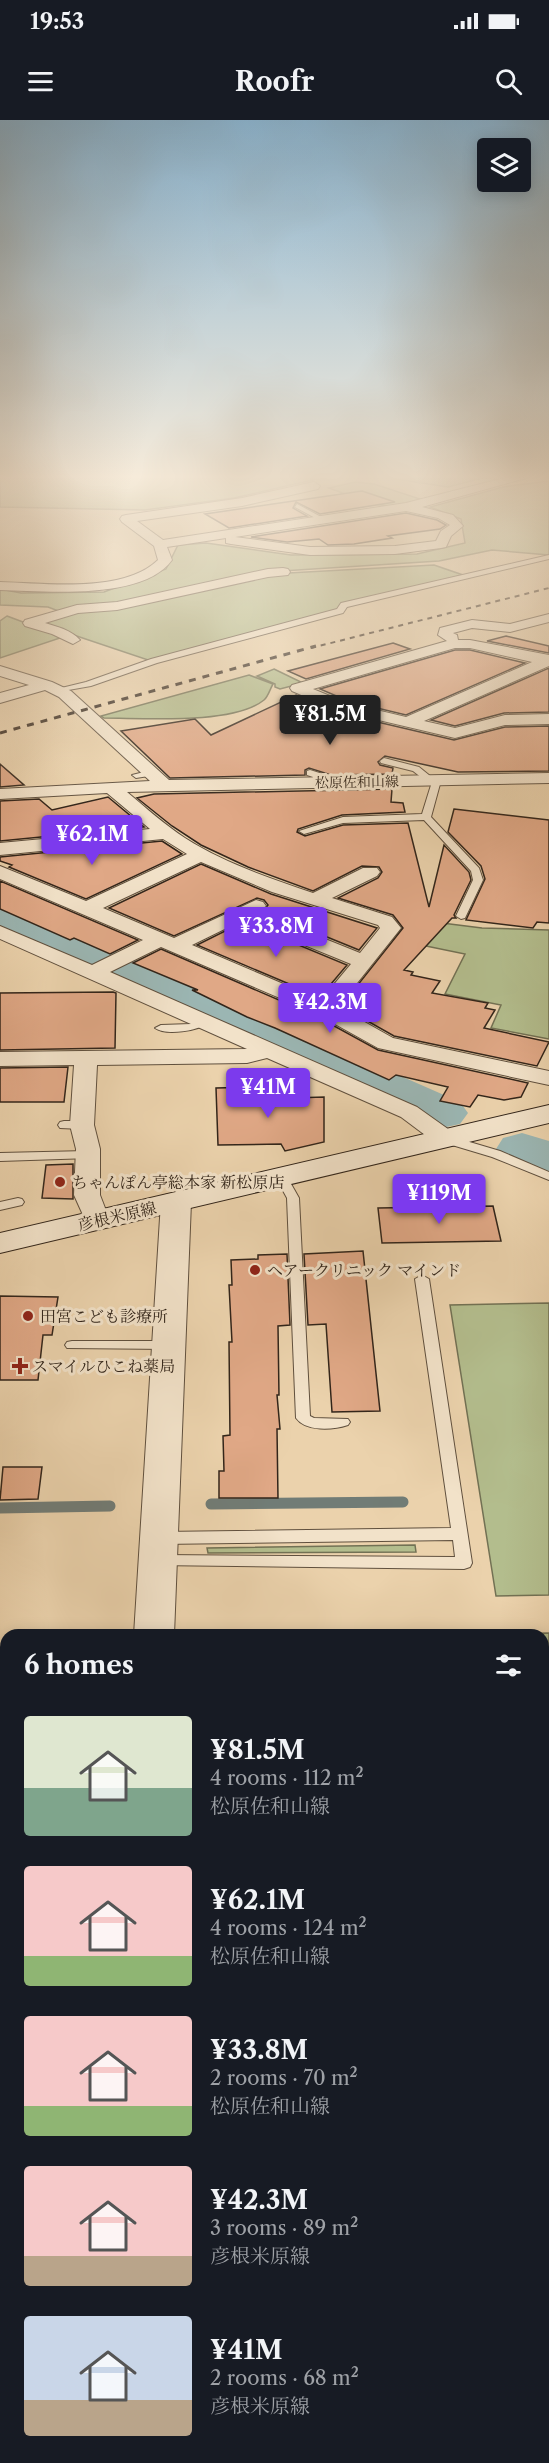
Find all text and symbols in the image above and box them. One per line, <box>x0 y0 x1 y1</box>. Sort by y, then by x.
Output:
text: 19:53 <box>30 8 84 35</box>
icon: menu <box>24 65 57 98</box>
text: Roofr <box>235 65 314 98</box>
icon: search <box>492 65 525 98</box>
map controls <box>477 138 531 192</box>
button: layers <box>477 138 531 192</box>
pin: ¥81.5M <box>281 695 379 746</box>
text: ¥81.5M <box>294 702 366 726</box>
street label: 松原佐和山線 <box>315 772 399 792</box>
pin: ¥62.1M <box>43 815 141 866</box>
text: ¥62.1M <box>55 822 129 846</box>
pin: ¥33.8M <box>227 907 325 958</box>
text: ¥33.8M <box>238 914 314 938</box>
pin: ¥42.3M <box>281 983 379 1034</box>
text: ¥42.3M <box>292 990 368 1014</box>
pin: ¥41M <box>232 1068 304 1119</box>
text: ¥41M <box>240 1075 296 1099</box>
place label: ちゃんぽん亭総本家 新松原店 <box>72 1172 284 1192</box>
pin: ¥119M <box>397 1174 481 1225</box>
marker: ちゃんぽん亭総本家 新松原店 <box>53 1175 67 1189</box>
text: ¥119M <box>407 1181 471 1205</box>
street label: 彦根米原線 <box>76 1197 158 1235</box>
place label: ヘアークリニック マインド <box>267 1260 461 1280</box>
marker: ヘアークリニック マインド <box>248 1263 262 1277</box>
place label: 田宮こども診療所 <box>40 1306 168 1326</box>
marker: 田宮こども診療所 <box>21 1309 35 1323</box>
place label: スマイルひこね薬局 <box>32 1356 175 1376</box>
marker: スマイルひこね薬局 <box>13 1359 27 1373</box>
text: 6 homes <box>24 1649 134 1681</box>
icon: filters <box>492 1649 525 1682</box>
text: ¥81.5M <box>210 1734 305 1766</box>
icon: home <box>72 1740 144 1812</box>
text: 4 rooms · 112 m² <box>210 1766 364 1790</box>
text: 松原佐和山線 <box>210 1794 330 1818</box>
text: ¥62.1M <box>210 1884 305 1916</box>
icon: home <box>72 1890 144 1962</box>
text: 4 rooms · 124 m² <box>210 1916 367 1940</box>
text: 松原佐和山線 <box>210 1944 330 1968</box>
text: ¥33.8M <box>210 2034 308 2066</box>
icon: home <box>72 2040 144 2112</box>
text: 2 rooms · 70 m² <box>210 2066 358 2090</box>
text: 松原佐和山線 <box>210 2094 330 2118</box>
text: ¥42.3M <box>210 2184 308 2216</box>
icon: home <box>72 2190 144 2262</box>
text: 3 rooms · 89 m² <box>210 2216 358 2240</box>
text: 彦根米原線 <box>210 2244 310 2268</box>
text: ¥41M <box>210 2334 283 2366</box>
icon: home <box>72 2340 144 2412</box>
text: 2 rooms · 68 m² <box>210 2366 359 2390</box>
text: 彦根米原線 <box>210 2394 310 2418</box>

